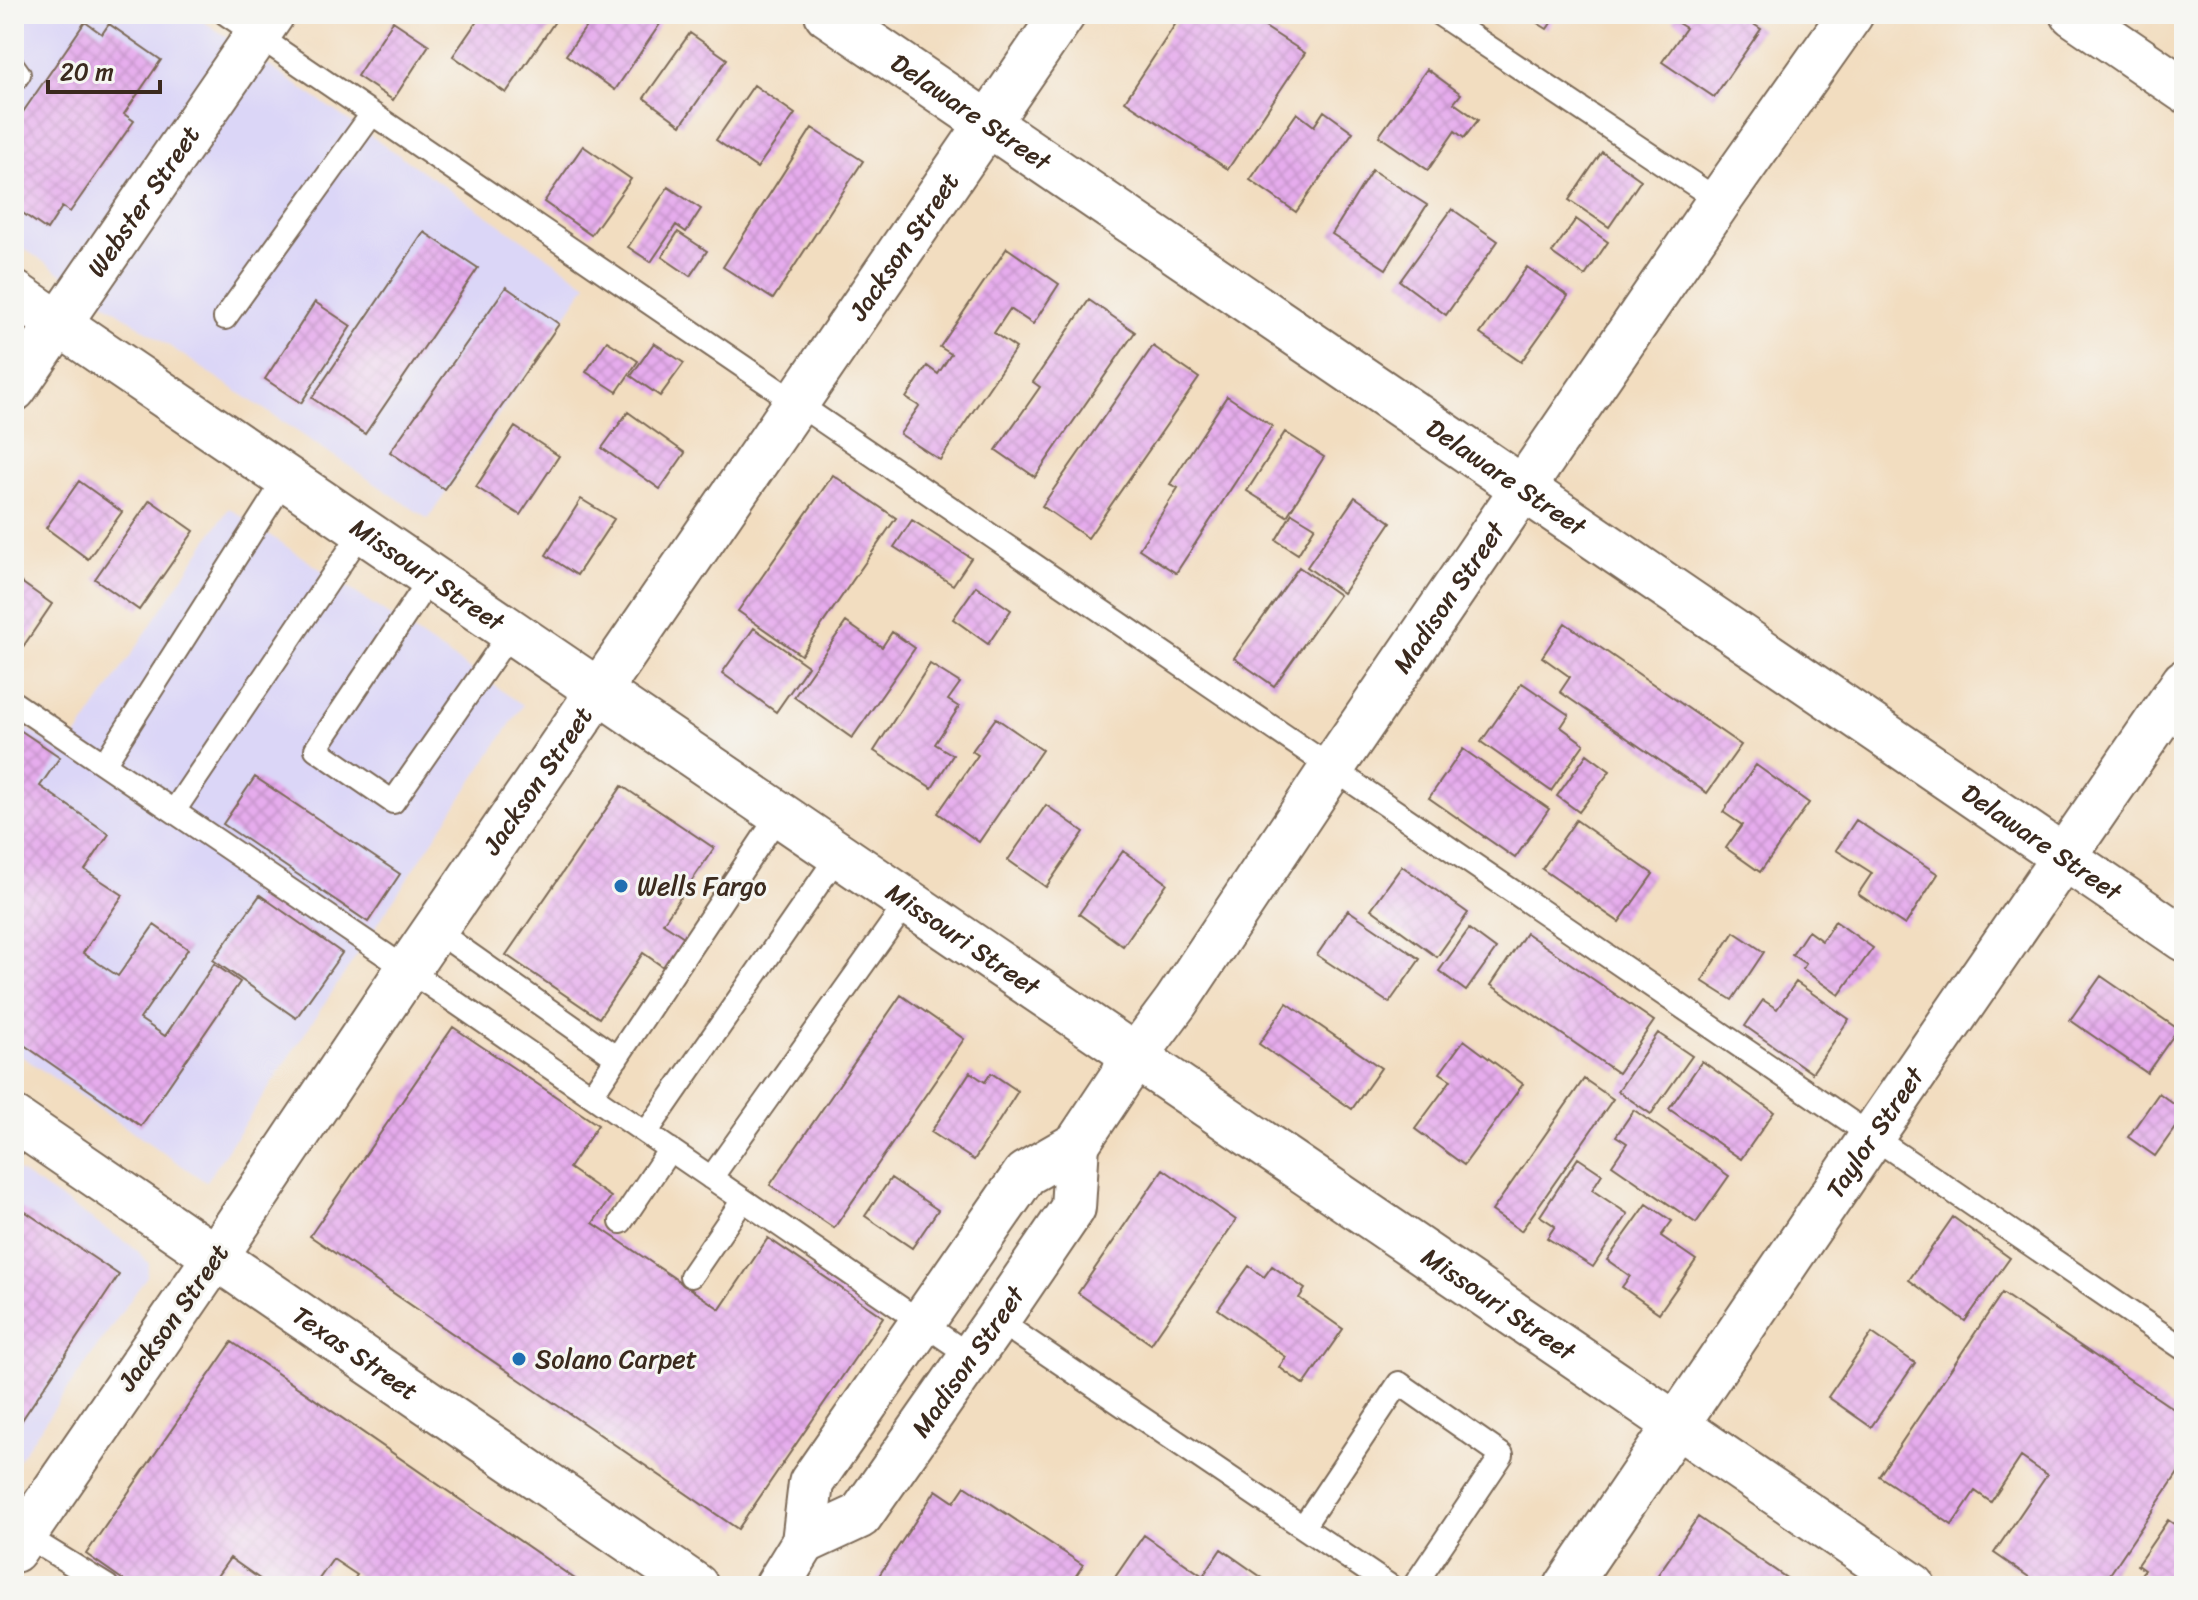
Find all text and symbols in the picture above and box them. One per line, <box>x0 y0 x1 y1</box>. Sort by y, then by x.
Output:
street label: Delaware Street <box>881 41 1062 184</box>
scale bar <box>48 44 160 94</box>
text: 20 m <box>60 51 114 93</box>
street label: Webster Street <box>74 115 212 287</box>
street label: Jackson Street <box>836 162 972 331</box>
street label: Delaware Street <box>1416 406 1597 549</box>
street label: Missouri Street <box>340 505 515 645</box>
street label: Madison Street <box>1380 510 1518 683</box>
street label: Jackson Street <box>469 696 605 865</box>
street label: Delaware Street <box>1952 771 2133 914</box>
place label: Wells Fargo <box>637 863 767 909</box>
street label: Missouri Street <box>876 870 1051 1009</box>
marker: Wells Fargo <box>612 877 630 895</box>
street label: Taylor Street <box>1813 1056 1937 1208</box>
street label: Jackson Street <box>104 1233 241 1402</box>
street label: Missouri Street <box>1412 1234 1587 1374</box>
street label: Madison Street <box>898 1275 1038 1447</box>
street label: Texas Street <box>283 1293 429 1413</box>
place label: Solano Carpet <box>535 1336 697 1382</box>
marker: Solano Carpet <box>510 1350 528 1368</box>

